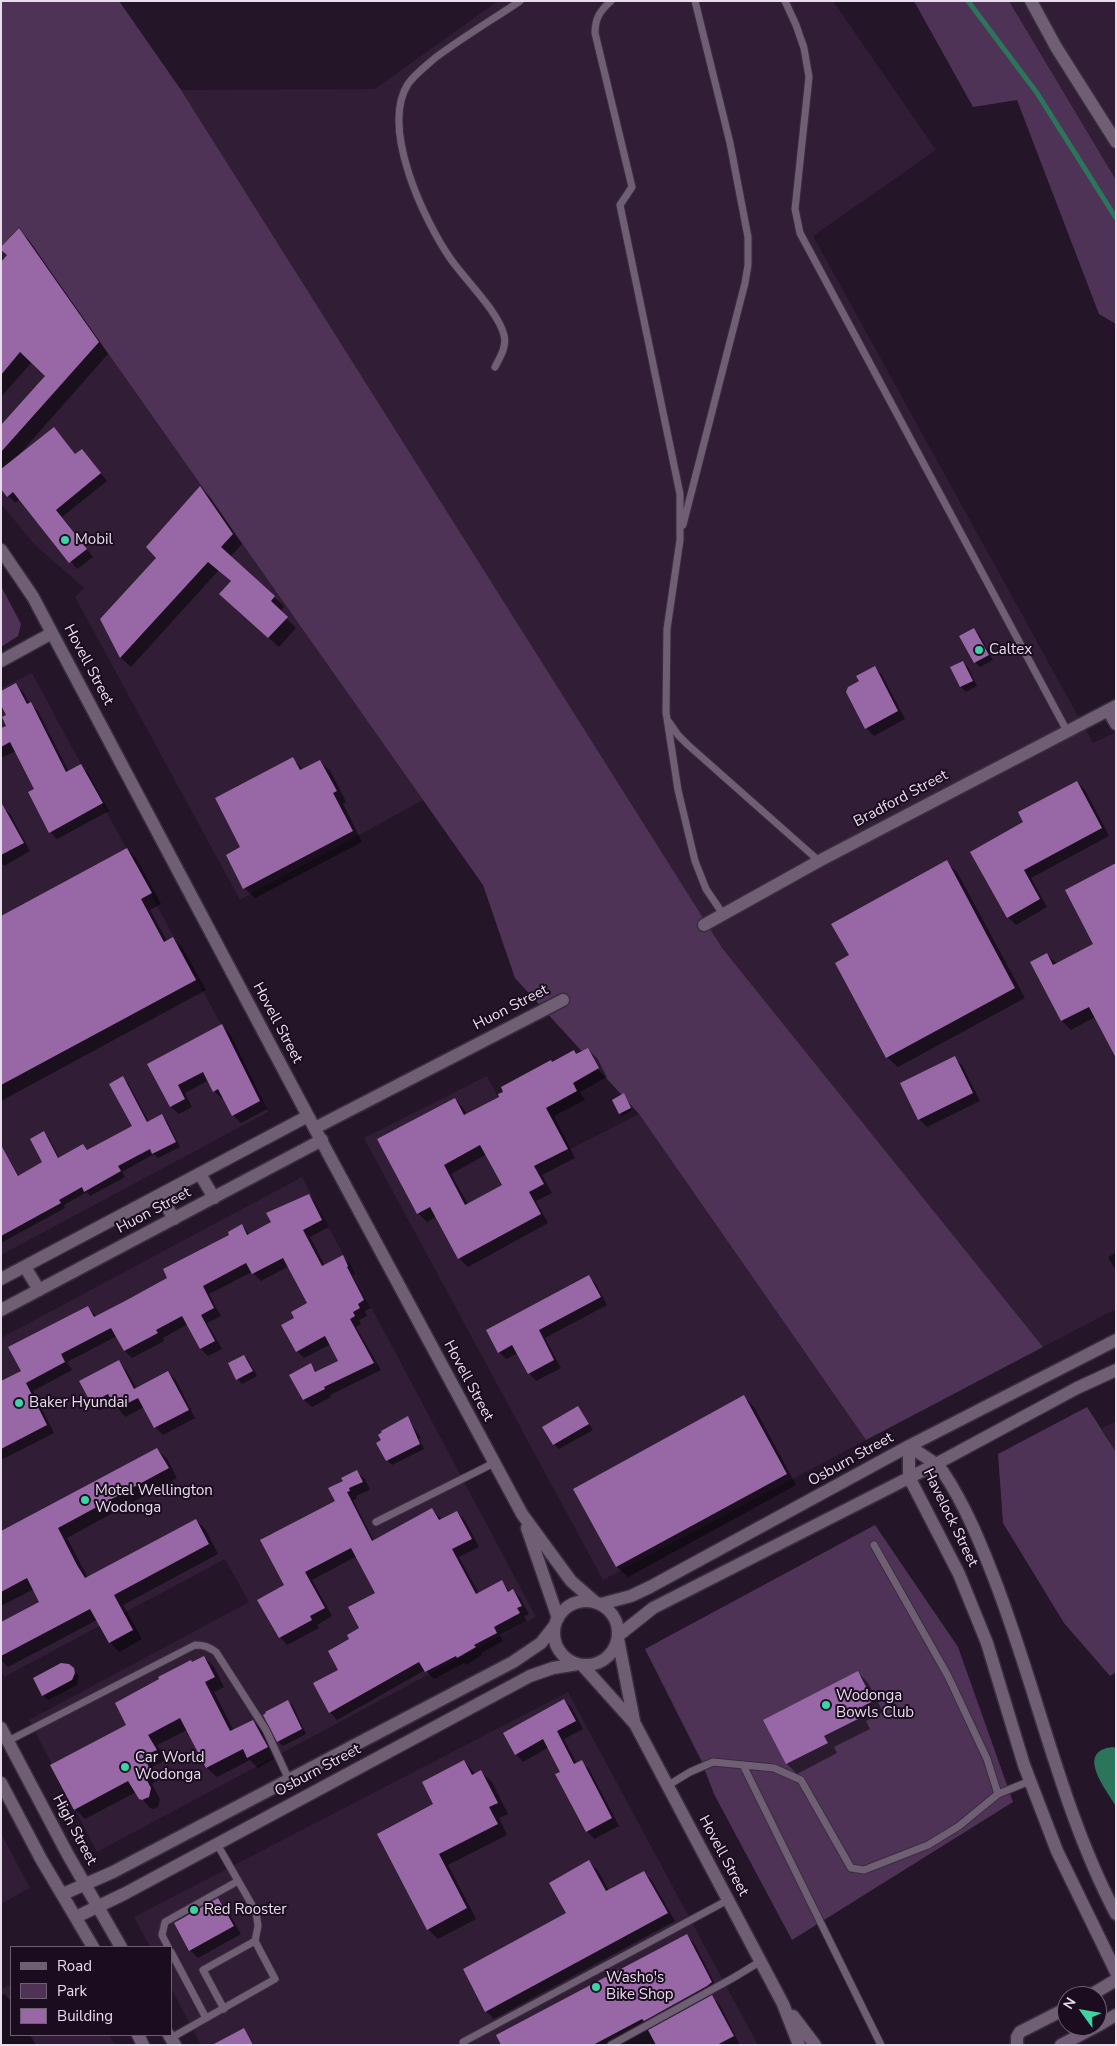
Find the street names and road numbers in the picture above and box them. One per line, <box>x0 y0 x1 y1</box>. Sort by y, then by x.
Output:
street label: Hovell Street <box>59 622 117 708</box>
street label: Bradford Street <box>851 767 951 831</box>
street label: Hovell Street <box>248 980 306 1066</box>
street label: Huon Street <box>471 981 551 1035</box>
street label: Huon Street <box>114 1184 194 1238</box>
street label: Hovell Street <box>439 1338 497 1424</box>
street label: Osburn Street <box>805 1429 897 1491</box>
street label: Havelock Street <box>918 1466 982 1570</box>
street label: Osburn Street <box>272 1741 364 1801</box>
street label: High Street <box>48 1792 100 1868</box>
street label: Hovell Street <box>694 1813 752 1899</box>

